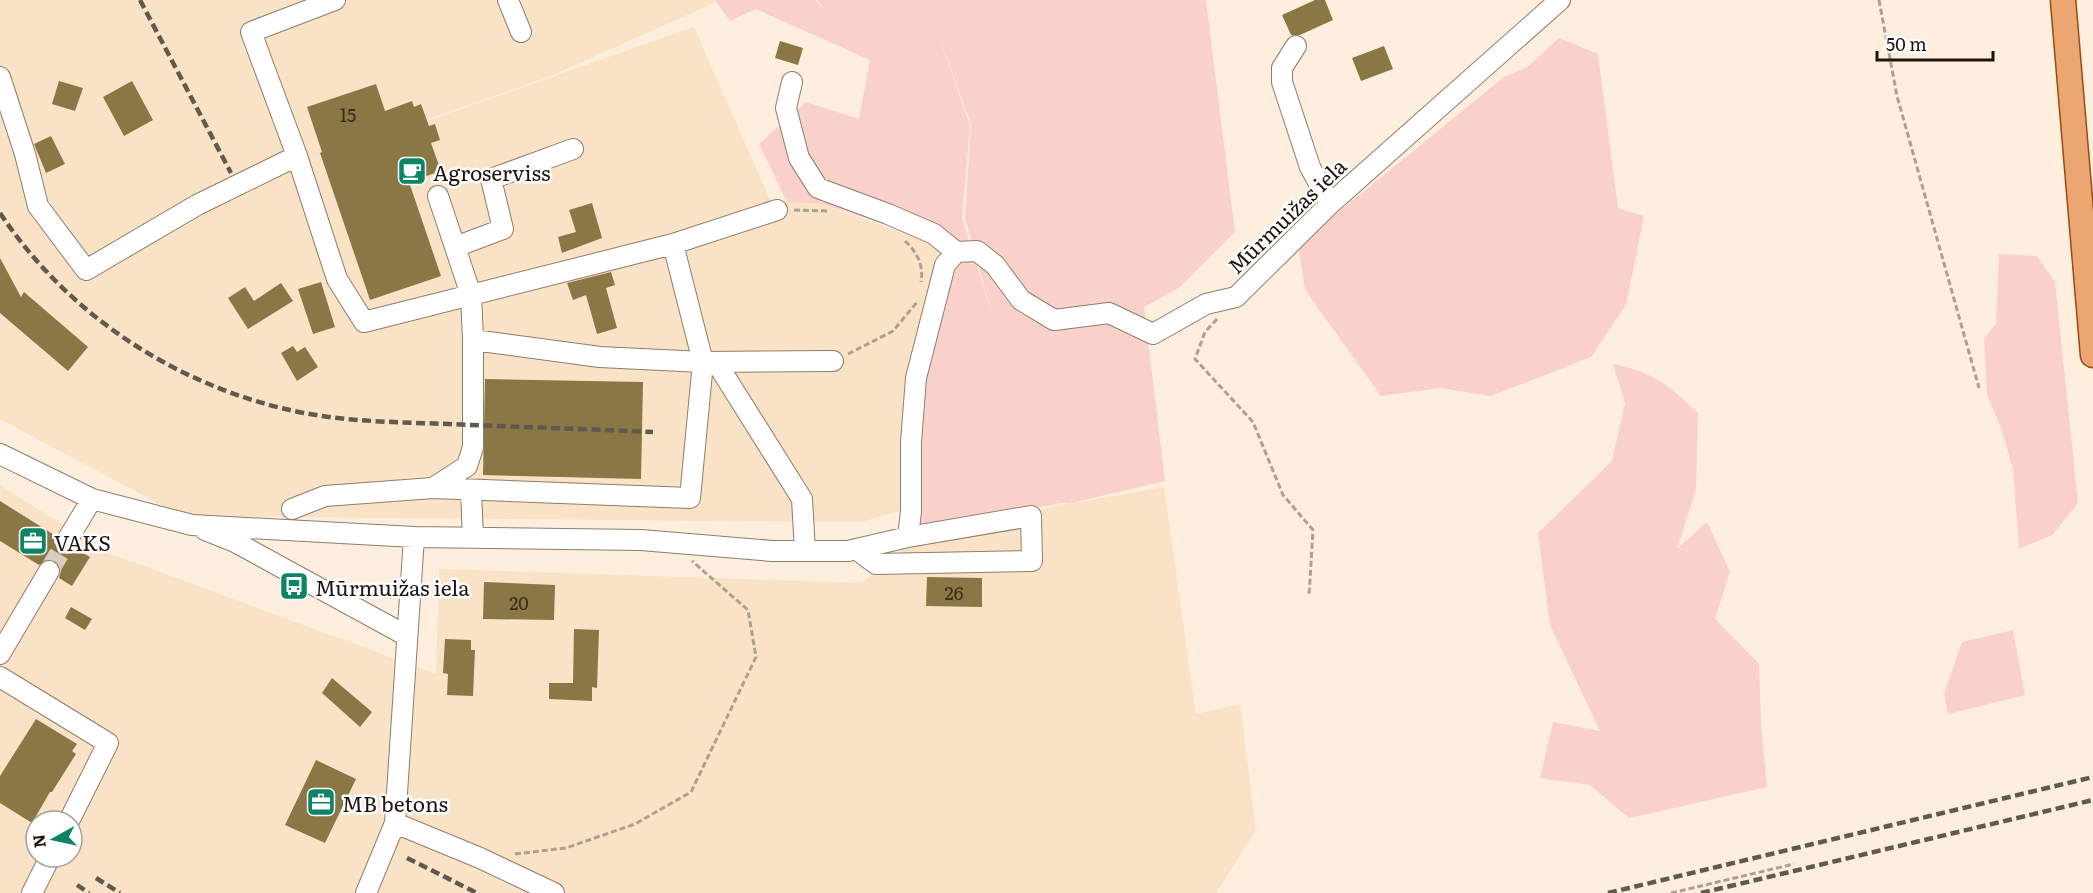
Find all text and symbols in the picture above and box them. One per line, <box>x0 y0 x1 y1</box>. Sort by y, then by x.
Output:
scale bar <box>1877 24 1992 62</box>
text: 50 m <box>1886 30 1927 57</box>
house number: 15 <box>340 101 356 128</box>
street label: Mūrmuižas iela <box>1220 150 1353 280</box>
cafe icon: Agroserviss <box>396 155 428 187</box>
place label: Agroserviss <box>433 156 550 187</box>
office icon: VAKS <box>17 525 49 557</box>
place label: VAKS <box>54 526 111 557</box>
bus stop icon: Mūrmuižas iela <box>278 570 310 602</box>
place label: Mūrmuižas iela <box>315 571 470 602</box>
house number: 26 <box>945 579 964 606</box>
house number: 20 <box>509 589 529 616</box>
office icon: MB betons <box>305 786 337 818</box>
place label: MB betons <box>342 787 448 818</box>
north arrow <box>24 809 84 869</box>
text: N <box>25 833 51 850</box>

